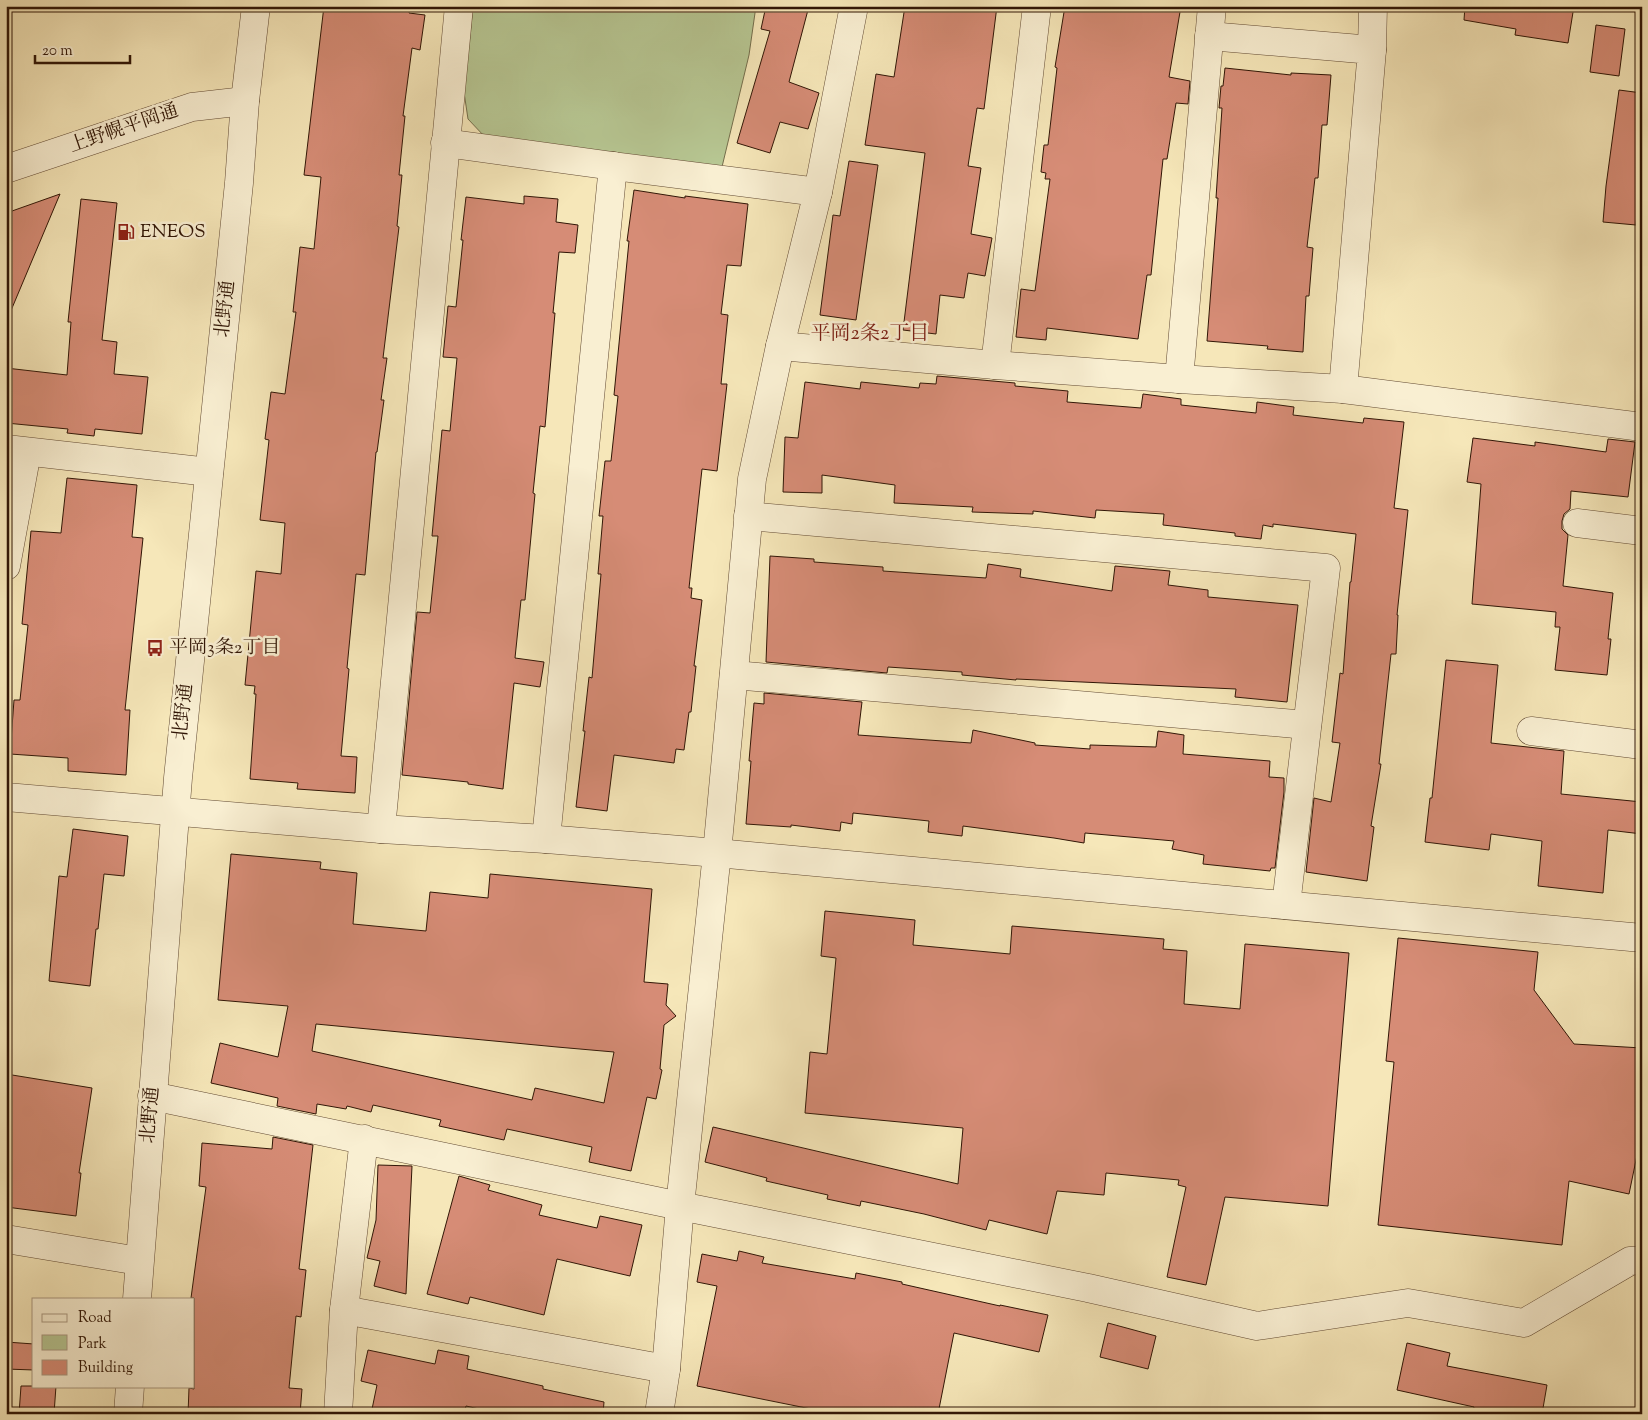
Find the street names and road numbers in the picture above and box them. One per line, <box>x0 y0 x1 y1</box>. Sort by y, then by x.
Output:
street label: 上野幌平岡通 <box>66 98 182 160</box>
street label: 北野通 <box>210 279 242 339</box>
street label: 北野通 <box>168 682 200 742</box>
street label: 北野通 <box>135 1085 167 1145</box>

